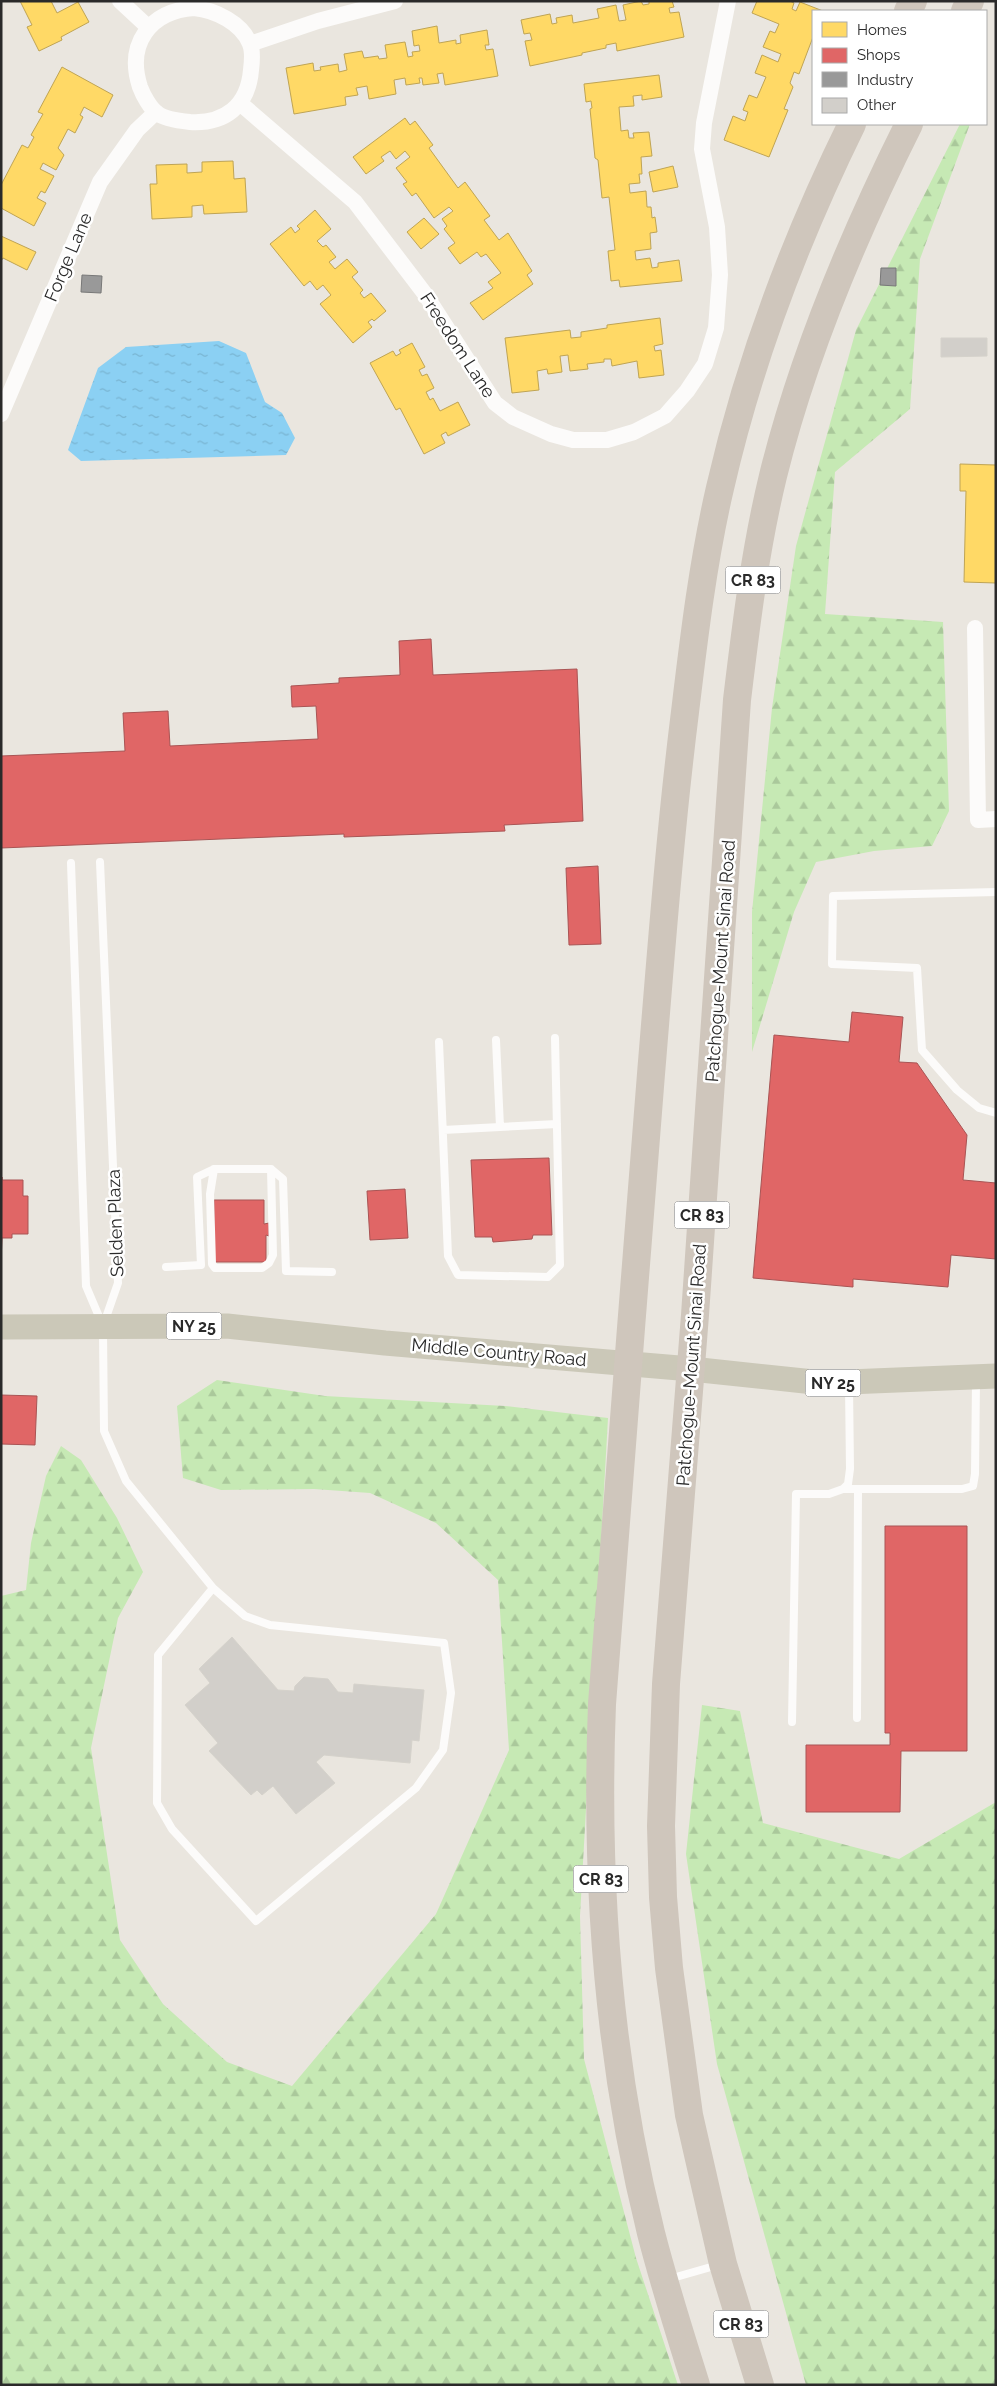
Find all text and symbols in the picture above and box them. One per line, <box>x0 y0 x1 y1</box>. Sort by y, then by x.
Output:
legend <box>812 10 987 125</box>
text: Homes <box>857 21 907 39</box>
text: Shops <box>857 46 900 64</box>
text: Industry <box>857 71 913 89</box>
text: Other <box>857 96 897 114</box>
street label: Forge Lane <box>40 209 96 305</box>
street label: Freedom Lane <box>416 288 500 402</box>
road number: CR 83 <box>726 566 780 594</box>
street label: Patchogue-Mount Sinai Road <box>701 839 739 1083</box>
street label: Selden Plaza <box>103 1169 127 1277</box>
road number: CR 83 <box>674 1202 730 1228</box>
street label: Patchogue-Mount Sinai Road <box>672 1243 710 1487</box>
road number: NY 25 <box>166 1312 222 1340</box>
street label: Middle Country Road <box>411 1334 587 1370</box>
road number: NY 25 <box>806 1370 860 1396</box>
road number: CR 83 <box>574 1866 628 1892</box>
road number: CR 83 <box>714 2310 768 2338</box>

